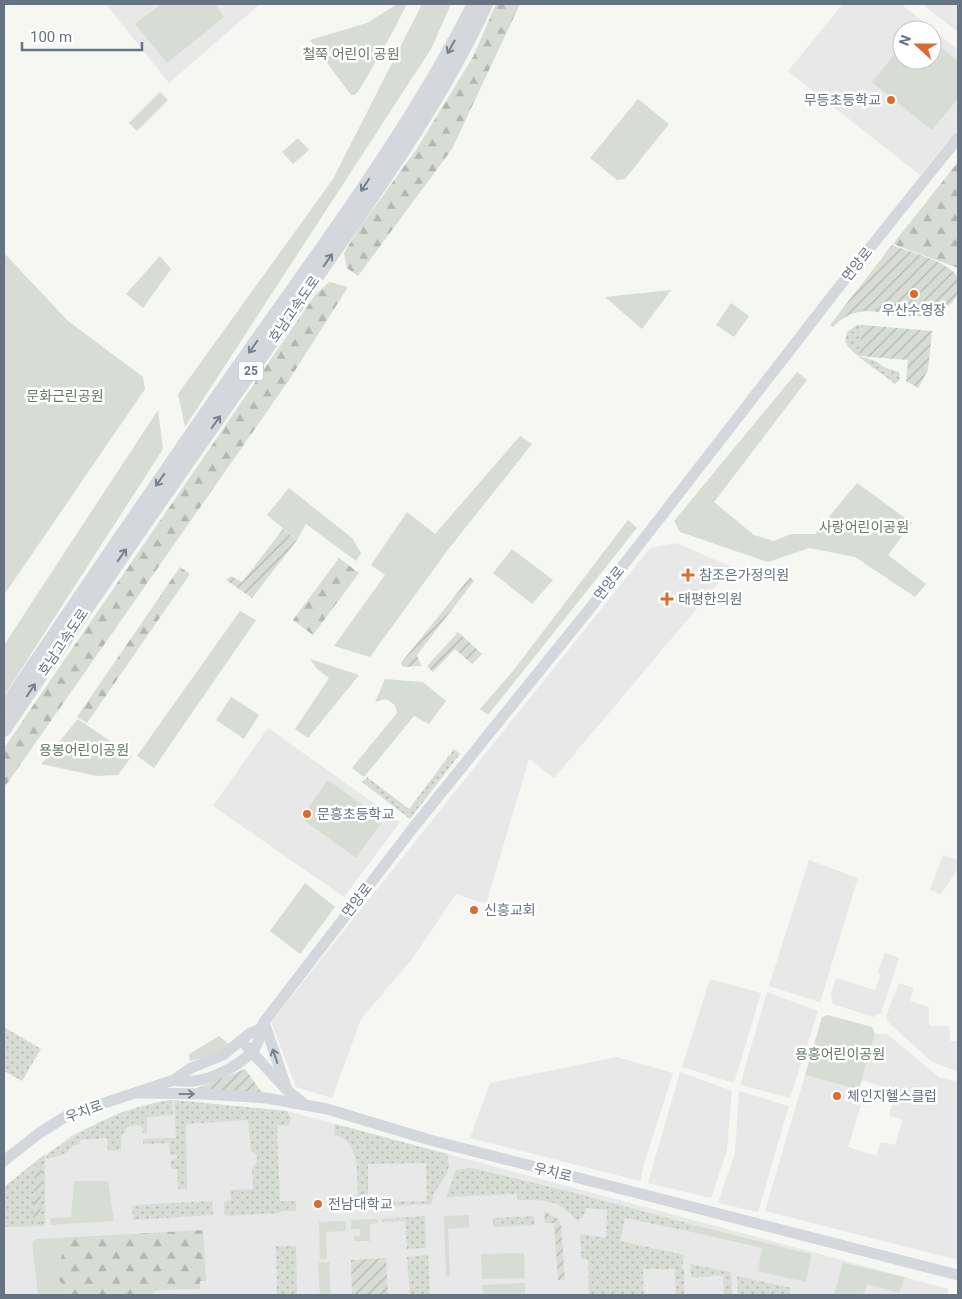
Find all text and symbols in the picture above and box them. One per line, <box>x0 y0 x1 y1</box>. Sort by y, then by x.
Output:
scale bar <box>22 20 142 52</box>
north arrow <box>892 20 942 70</box>
text: 100 m <box>30 28 72 46</box>
text: N <box>896 33 914 48</box>
one-way arrow <box>446 39 455 54</box>
park label: 철쭉 어린이 공원 <box>302 46 400 62</box>
place label: 무등초등학교 <box>804 92 881 108</box>
marker: 무등초등학교 <box>885 94 897 106</box>
one-way arrow <box>360 177 370 191</box>
street label: 면앙로 <box>839 244 875 284</box>
one-way arrow <box>323 253 333 267</box>
street label: 호남고속도로 <box>265 273 323 345</box>
marker: 우산수영장 <box>908 288 920 300</box>
place label: 우산수영장 <box>882 302 946 318</box>
one-way arrow <box>247 340 258 353</box>
road number: 25 <box>238 362 264 381</box>
park label: 문화근린공원 <box>26 388 104 404</box>
one-way arrow <box>211 415 221 429</box>
one-way arrow <box>155 473 165 487</box>
park label: 사랑어린이공원 <box>819 519 909 535</box>
one-way arrow <box>117 548 127 562</box>
street label: 면앙로 <box>591 563 627 603</box>
place label: 참조은가정의원 <box>699 567 789 583</box>
marker: 참조은가정의원 <box>681 568 695 582</box>
place label: 태평한의원 <box>678 591 742 607</box>
marker: 태평한의원 <box>660 592 674 606</box>
street label: 호남고속도로 <box>35 605 91 679</box>
one-way arrow <box>26 683 36 697</box>
park label: 용봉어린이공원 <box>39 742 129 758</box>
place label: 문흥초등학교 <box>317 806 394 822</box>
marker: 문흥초등학교 <box>301 808 313 820</box>
street label: 면앙로 <box>339 880 375 920</box>
place label: 신흥교회 <box>484 902 536 918</box>
marker: 신흥교회 <box>468 904 480 916</box>
park label: 용흥어린이공원 <box>795 1046 885 1062</box>
one-way arrow <box>270 1049 279 1064</box>
place label: 체인지헬스클럽 <box>847 1088 937 1104</box>
one-way arrow <box>178 1089 194 1099</box>
marker: 체인지헬스클럽 <box>831 1090 843 1102</box>
street label: 우치로 <box>63 1097 105 1125</box>
street label: 우치로 <box>532 1160 574 1184</box>
place label: 전남대학교 <box>328 1196 393 1212</box>
marker: 전남대학교 <box>312 1198 324 1210</box>

